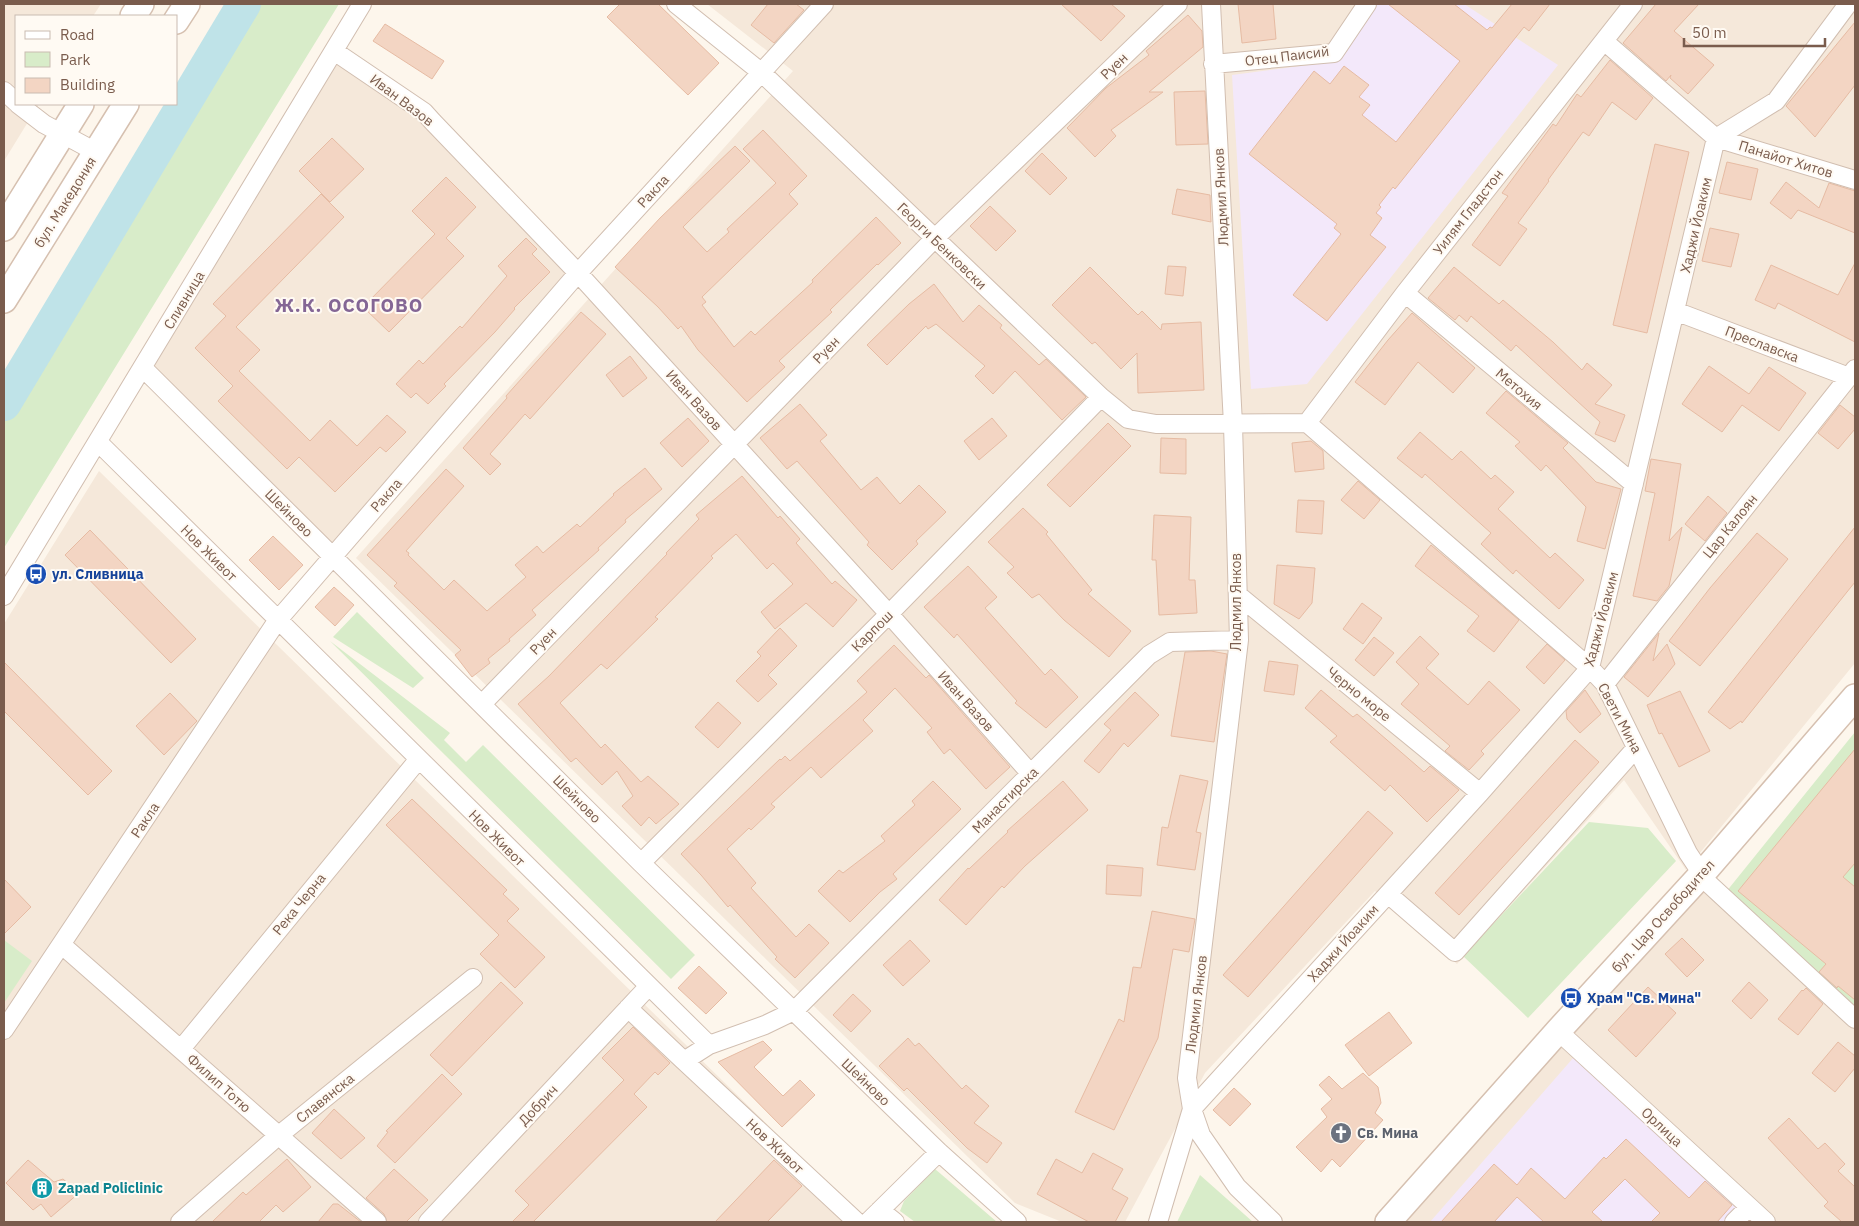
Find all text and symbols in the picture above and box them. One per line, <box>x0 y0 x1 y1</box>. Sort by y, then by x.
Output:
legend <box>15 15 178 105</box>
scale bar <box>1684 15 1825 47</box>
text: 50 m <box>1692 23 1727 42</box>
text: Road <box>60 25 95 44</box>
street label: Отец Паисий <box>1244 42 1330 70</box>
street label: Руен <box>1096 49 1132 83</box>
text: Park <box>60 50 90 69</box>
street label: Иван Вазов <box>366 70 438 130</box>
text: Building <box>60 75 115 94</box>
street label: Панайот Хитов <box>1737 136 1835 182</box>
street label: Людмил Янков <box>1209 147 1233 247</box>
street label: бул. Македония <box>30 153 100 251</box>
street label: Уилям Гладстон <box>1429 165 1507 259</box>
street label: Ракла <box>633 170 673 211</box>
street label: Хаджи Йоаким <box>1675 175 1716 275</box>
street label: Георги Бенковски <box>893 199 991 293</box>
street label: Сливница <box>160 267 209 332</box>
district label: Ж.К. ОСОГОВО <box>275 293 423 317</box>
street label: Преславска <box>1722 322 1802 367</box>
street label: Руен <box>809 332 843 368</box>
street label: Метохия <box>1492 364 1546 414</box>
street label: Иван Вазов <box>662 366 726 434</box>
street label: Ракла <box>366 474 406 516</box>
street label: Шейново <box>261 485 317 541</box>
street label: Цар Калоян <box>1699 490 1761 562</box>
street label: Нов Живот <box>177 521 241 585</box>
street label: Людмил Янков <box>1227 553 1245 651</box>
bus stop icon: ул. Сливница <box>24 562 48 586</box>
place label: ул. Сливница <box>52 565 144 583</box>
street label: Хаджи Йоаким <box>1579 569 1622 669</box>
street label: Карпош <box>847 606 897 656</box>
street label: Руен <box>526 623 560 659</box>
street label: Черно море <box>1323 663 1395 726</box>
street label: Иван Вазов <box>934 667 998 735</box>
street label: Свети Мина <box>1594 680 1646 757</box>
street label: Манастирска <box>968 763 1042 837</box>
street label: Шейново <box>549 771 605 827</box>
street label: Ракла <box>127 798 164 841</box>
street label: Нов Живот <box>465 806 529 870</box>
street label: бул. Цар Освободител <box>1608 856 1718 976</box>
street label: Река Черна <box>268 869 330 939</box>
street label: Хаджи Йоаким <box>1303 900 1382 985</box>
street label: Людмил Янков <box>1181 954 1211 1054</box>
bus stop icon: Храм "Св. Мина" <box>1559 986 1583 1010</box>
place label: Храм "Св. Мина" <box>1587 989 1701 1007</box>
street label: Филип Тотю <box>183 1050 255 1116</box>
street label: Шейново <box>838 1054 894 1110</box>
street label: Славянска <box>292 1069 358 1127</box>
street label: Добрич <box>514 1081 562 1129</box>
street label: Орлица <box>1638 1103 1687 1151</box>
street label: Нов Живот <box>742 1115 808 1178</box>
church icon: Св. Мина <box>1329 1121 1353 1145</box>
place label: Св. Мина <box>1357 1124 1418 1142</box>
building icon: Zapad Policlinic <box>30 1176 54 1200</box>
place label: Zapad Policlinic <box>58 1179 163 1197</box>

